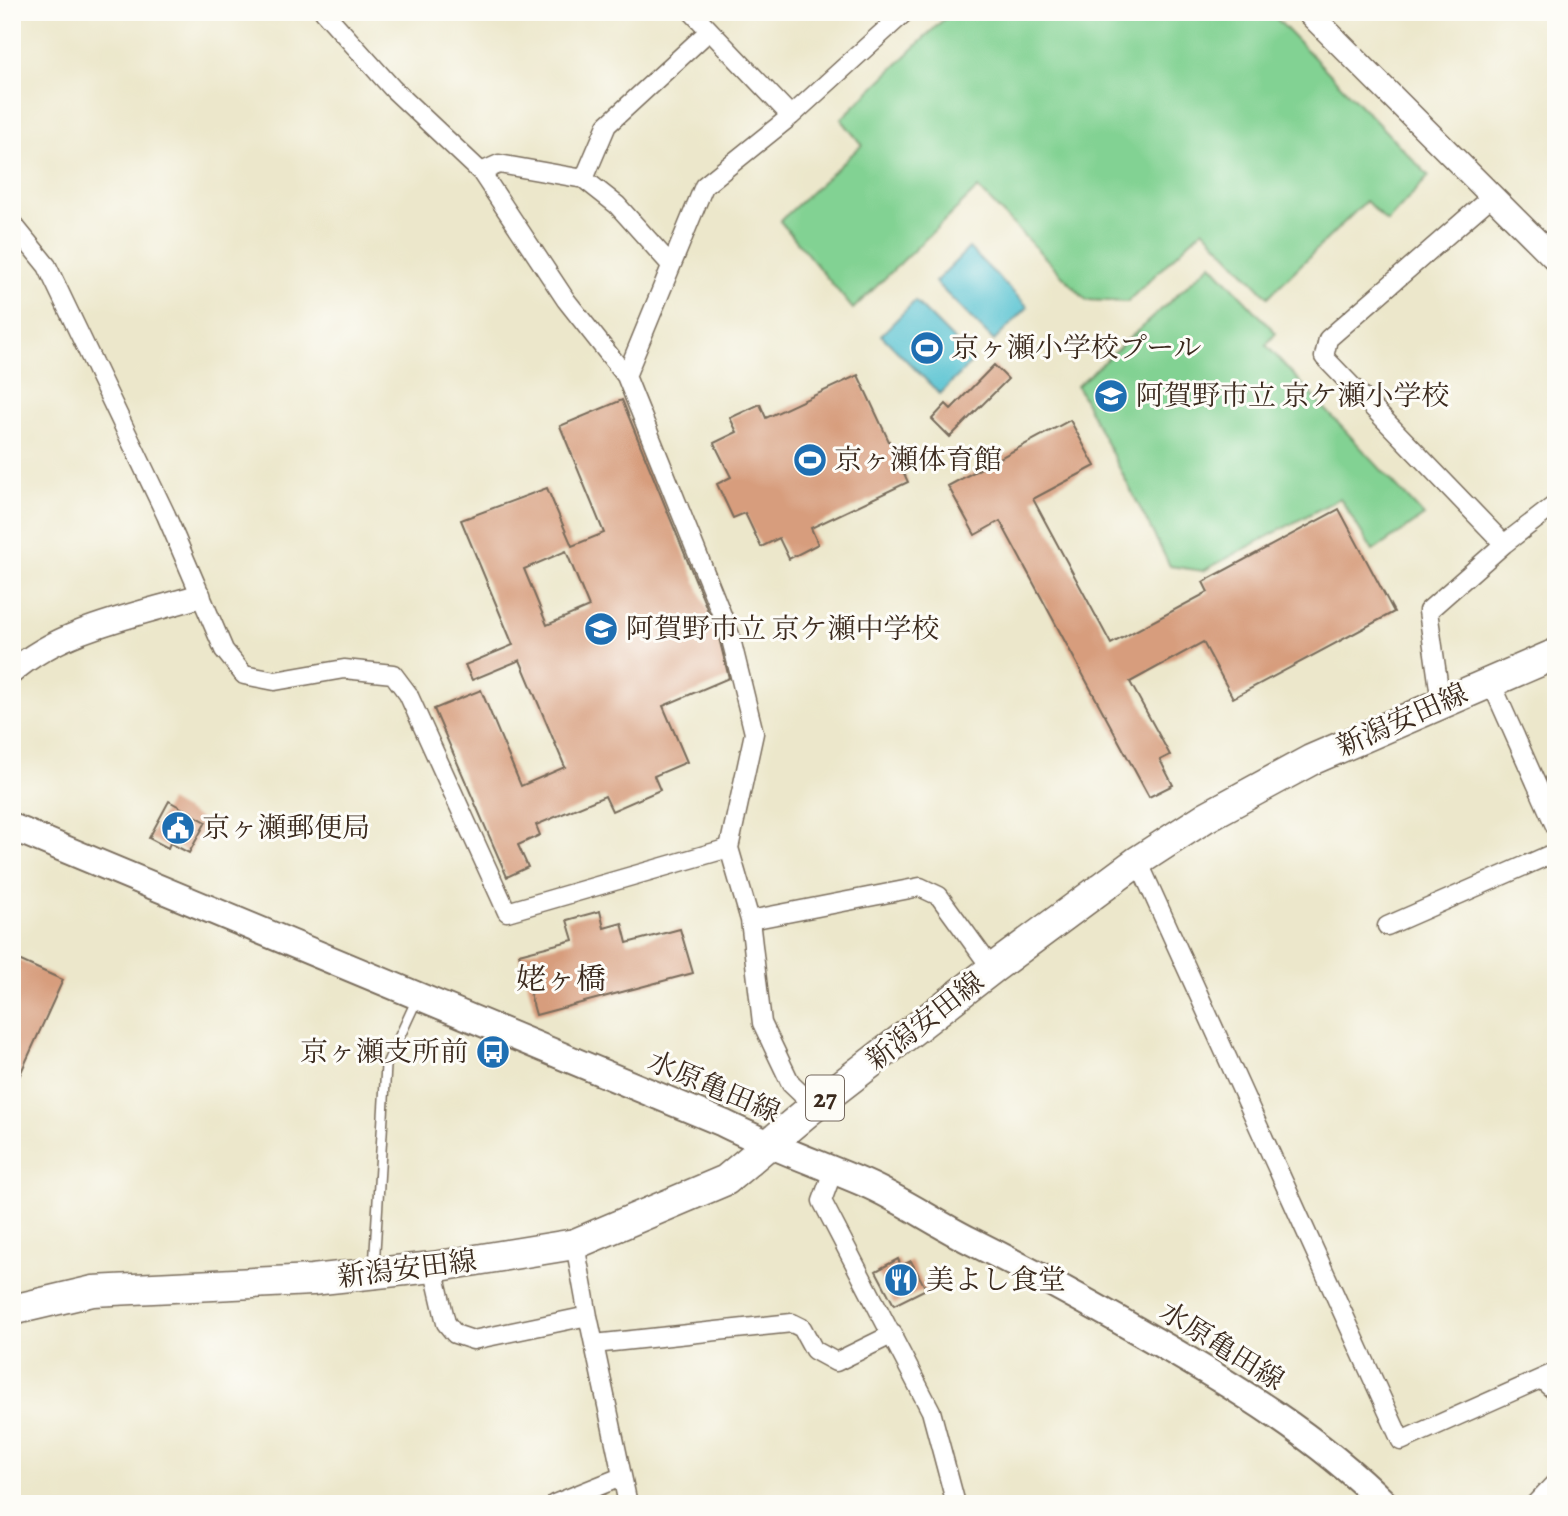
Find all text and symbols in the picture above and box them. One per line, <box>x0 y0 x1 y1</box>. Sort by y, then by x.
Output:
sports icon: 京ヶ瀬小学校プール <box>908 329 946 367</box>
place label: 京ヶ瀬小学校プール <box>951 329 1202 367</box>
school or university icon: 阿賀野市立 京ケ瀬小学校 <box>1092 377 1130 415</box>
place label: 阿賀野市立 京ケ瀬小学校 <box>1136 377 1450 415</box>
sports icon: 京ヶ瀬体育館 <box>791 441 829 479</box>
place label: 京ヶ瀬体育館 <box>834 441 1002 479</box>
school or university icon: 阿賀野市立 京ケ瀬中学校 <box>582 610 620 648</box>
place label: 阿賀野市立 京ケ瀬中学校 <box>626 610 940 648</box>
street label: 新潟安田線 <box>1330 674 1474 766</box>
public building icon: 京ヶ瀬郵便局 <box>159 809 197 847</box>
place label: 京ヶ瀬郵便局 <box>202 809 370 847</box>
district label: 姥ヶ橋 <box>516 959 606 999</box>
street label: 新潟安田線 <box>858 963 992 1079</box>
place label: 京ヶ瀬支所前 <box>300 1033 468 1071</box>
bus stop icon: 京ヶ瀬支所前 <box>474 1033 512 1071</box>
street label: 水原亀田線 <box>642 1042 786 1132</box>
road number: 27 <box>806 1076 844 1120</box>
street label: 新潟安田線 <box>335 1242 479 1296</box>
restaurant icon: 美よし食堂 <box>882 1261 920 1299</box>
place label: 美よし食堂 <box>926 1261 1066 1299</box>
street label: 水原亀田線 <box>1153 1293 1291 1399</box>

